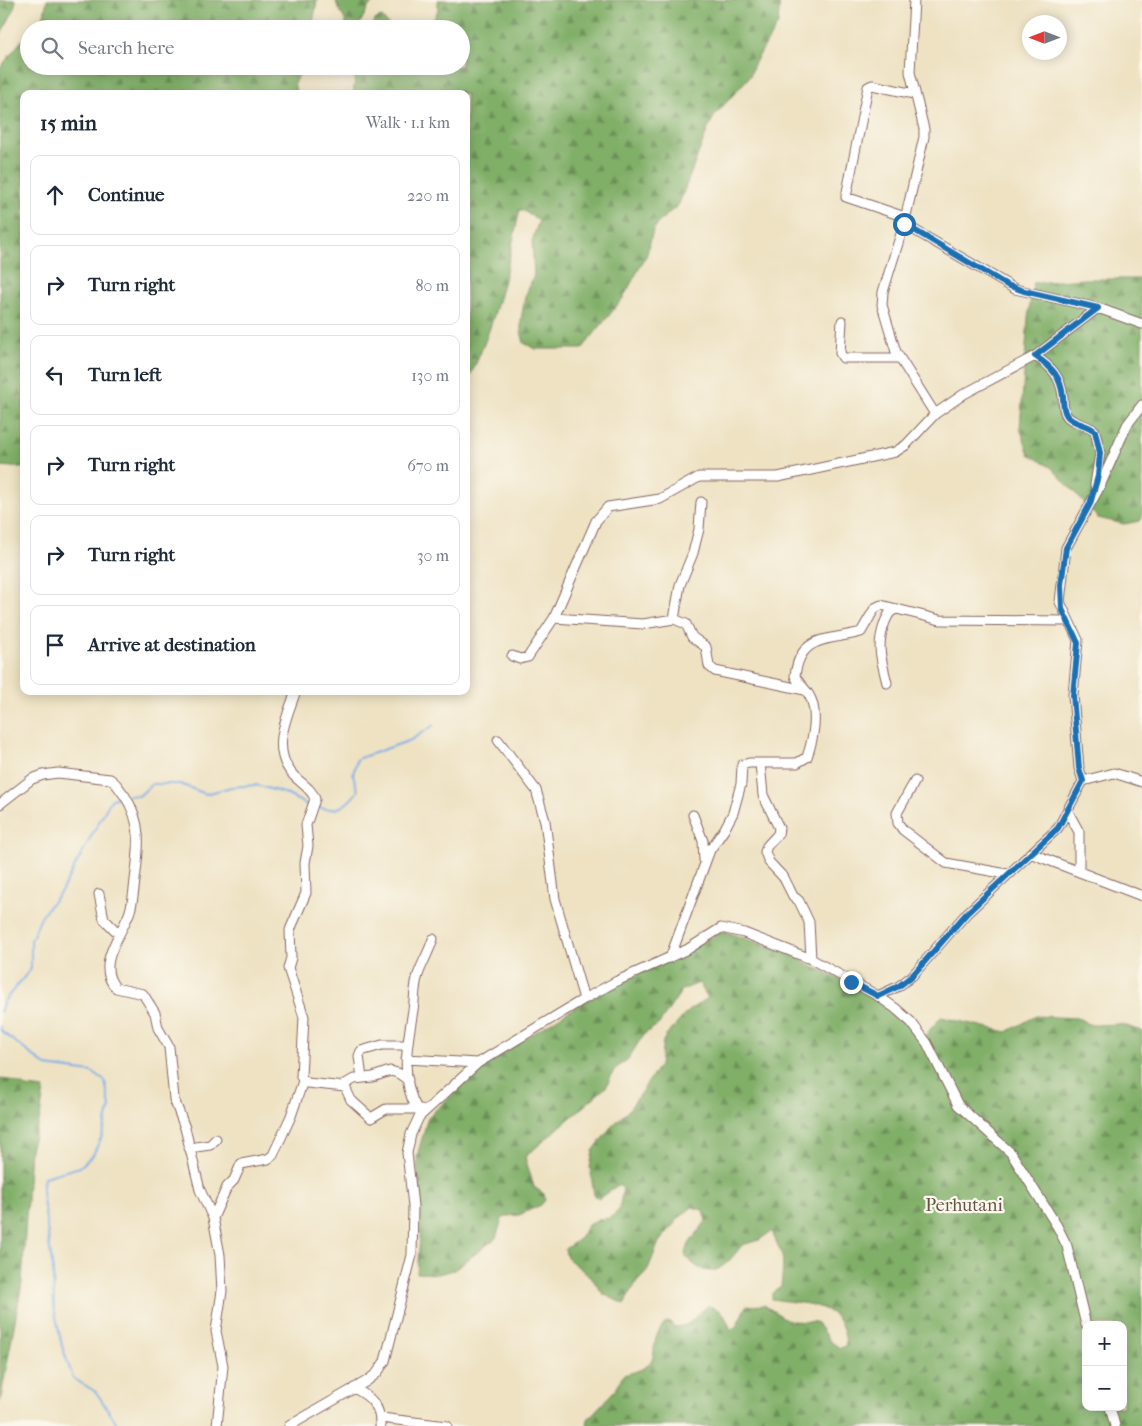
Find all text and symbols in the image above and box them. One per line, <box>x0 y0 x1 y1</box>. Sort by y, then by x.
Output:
north arrow <box>1022 15 1067 60</box>
search box <box>20 20 470 75</box>
icon: search <box>38 34 66 62</box>
text: Search here <box>78 37 174 59</box>
text: 15 min <box>40 111 97 135</box>
text: Walk · 1.1 km <box>366 113 450 132</box>
icon: ahead <box>41 181 69 209</box>
text: Continue <box>88 184 164 206</box>
text: 220 m <box>407 186 449 205</box>
route start <box>893 213 916 236</box>
icon: right <box>41 271 69 299</box>
text: Turn right <box>88 274 175 296</box>
text: 80 m <box>415 276 449 295</box>
icon: left <box>41 361 69 389</box>
text: Turn left <box>88 364 162 386</box>
text: 130 m <box>411 366 449 385</box>
icon: right <box>41 451 69 479</box>
text: Turn right <box>88 454 175 476</box>
text: 670 m <box>407 456 449 475</box>
icon: right <box>41 541 69 569</box>
text: Turn right <box>88 544 175 566</box>
text: 30 m <box>417 546 449 565</box>
icon: arrive <box>41 631 69 659</box>
text: Arrive at destination <box>88 634 256 656</box>
route end <box>840 971 863 994</box>
park label: Perhutani <box>925 1195 1003 1216</box>
map controls <box>1082 1321 1127 1411</box>
button: + <box>1082 1321 1127 1366</box>
button: − <box>1082 1366 1127 1411</box>

